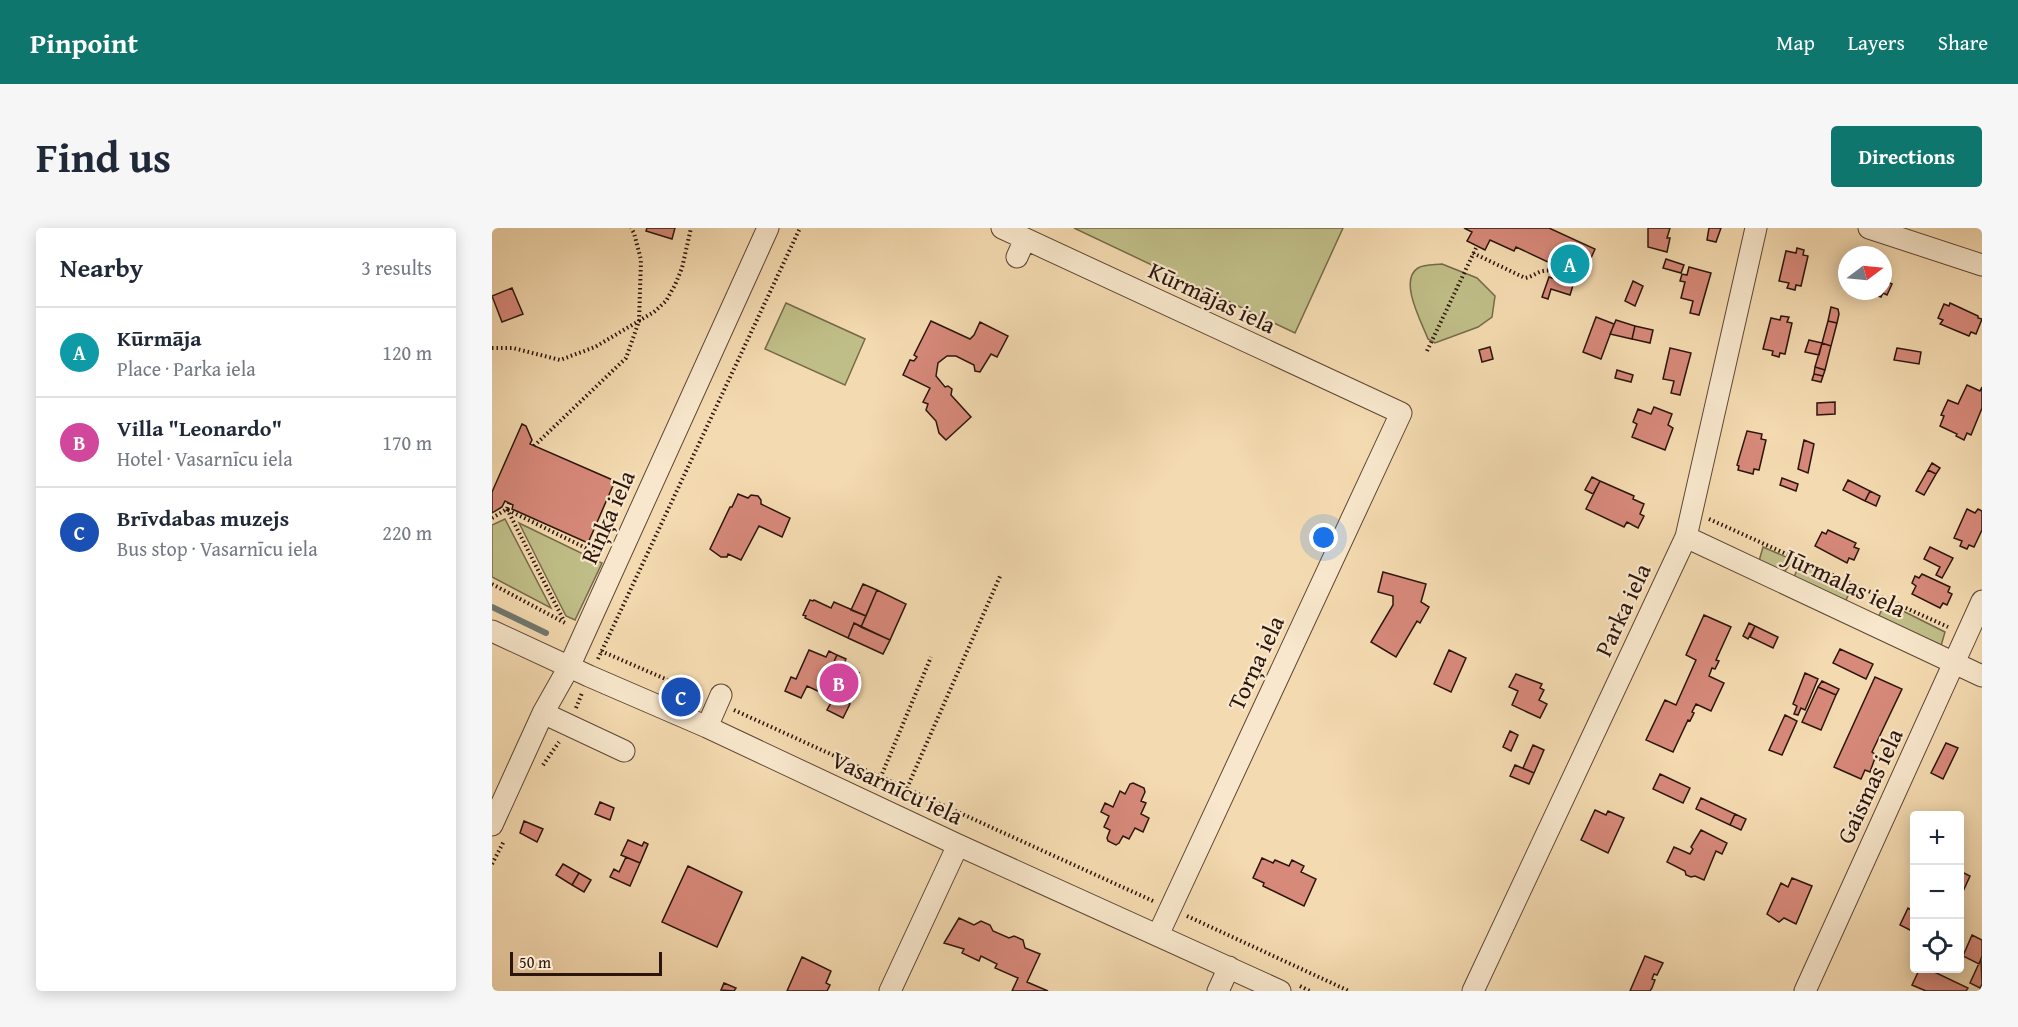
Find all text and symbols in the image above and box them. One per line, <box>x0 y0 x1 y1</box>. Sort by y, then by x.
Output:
text: Pinpoint <box>30 22 138 63</box>
text: Map <box>1776 27 1815 58</box>
text: Layers <box>1848 27 1905 58</box>
text: Share <box>1938 27 1988 58</box>
text: Find us <box>36 126 171 187</box>
button: Directions <box>1831 126 1982 187</box>
pin: A <box>1550 242 1590 286</box>
north arrow <box>1838 246 1892 300</box>
text: Nearby <box>60 248 143 287</box>
text: 3 results <box>361 253 432 282</box>
street label: Kūrmājas iela <box>1143 253 1282 343</box>
text: Kūrmāja <box>117 322 202 354</box>
text: A <box>73 338 86 367</box>
text: 120 m <box>382 338 432 367</box>
text: Place · Parka iela <box>117 354 256 383</box>
text: Villa "Leonardo" <box>117 412 282 444</box>
text: B <box>73 428 86 457</box>
text: 170 m <box>382 428 432 457</box>
text: Hotel · Vasarnīcu iela <box>117 444 293 473</box>
street label: Riņķa iela <box>571 464 644 569</box>
text: Brīvdabas muzejs <box>117 502 289 534</box>
text: C <box>74 518 85 547</box>
text: 220 m <box>382 518 432 547</box>
your location <box>1309 523 1338 552</box>
text: Bus stop · Vasarnīcu iela <box>117 534 318 563</box>
street label: Jūrmalas iela <box>1776 538 1912 626</box>
street label: Parka iela <box>1586 557 1660 662</box>
street label: Torņa iela <box>1218 609 1293 716</box>
pin: B <box>820 660 858 706</box>
pin: C <box>662 674 700 720</box>
street label: Gaismas iela <box>1828 722 1912 849</box>
street label: Vasarnīcu iela <box>826 742 969 834</box>
map controls <box>1910 811 1964 973</box>
button: + <box>1910 811 1964 865</box>
button: − <box>1910 865 1964 919</box>
button: locate <box>1910 919 1964 973</box>
scale bar <box>510 949 662 976</box>
text: 50 m <box>519 950 551 974</box>

